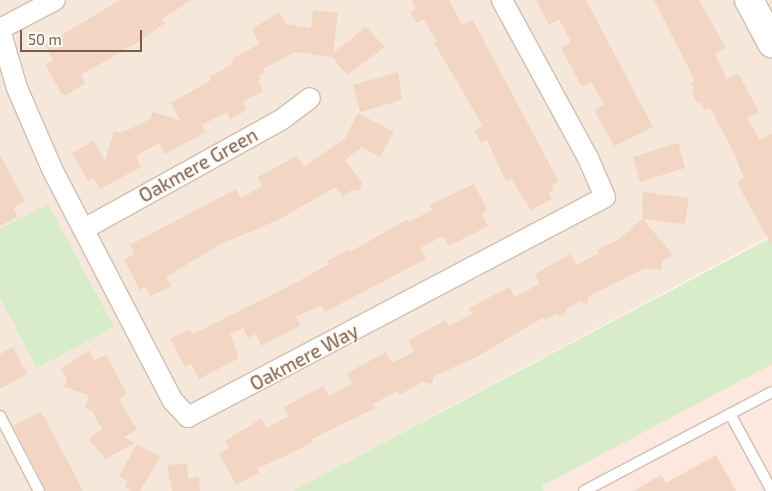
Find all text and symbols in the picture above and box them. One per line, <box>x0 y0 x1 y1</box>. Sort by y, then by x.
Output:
scale bar <box>22 20 145 52</box>
text: 50 m <box>28 30 62 48</box>
street label: Oakmere Green <box>135 123 261 207</box>
street label: Oakmere Way <box>246 319 362 395</box>

